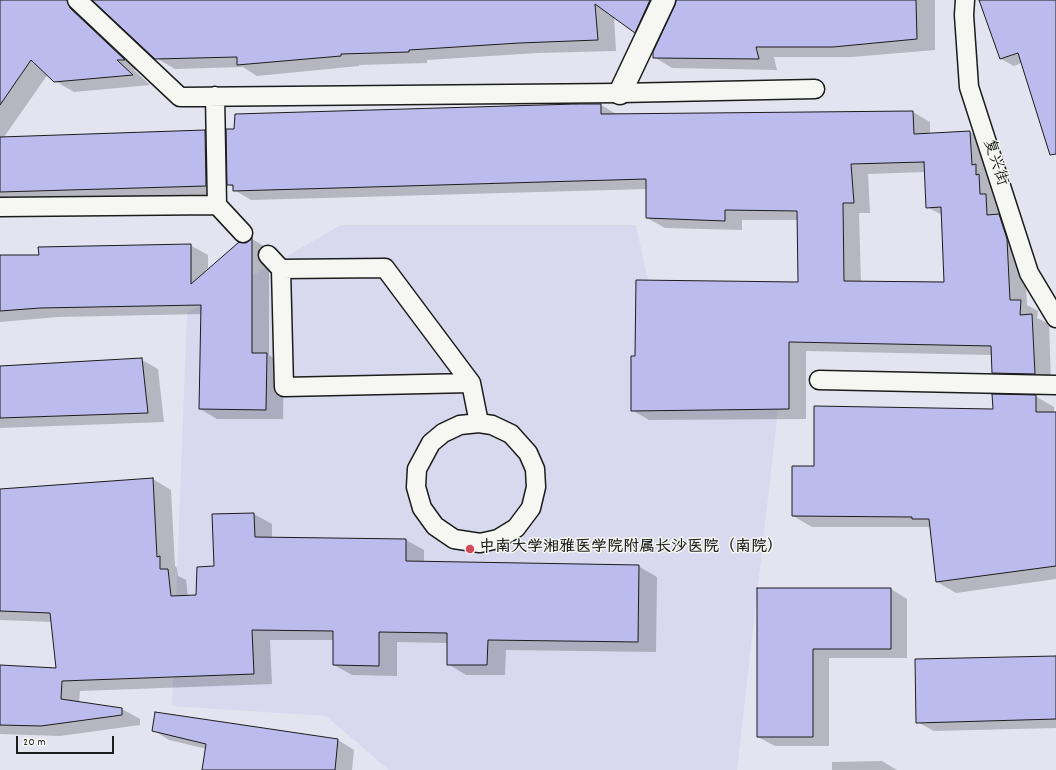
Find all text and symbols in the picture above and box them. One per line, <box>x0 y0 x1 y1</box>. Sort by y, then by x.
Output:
street label: 复兴街 <box>977 137 1011 189</box>
place label: 中南大学湘雅医学院附属长沙医院（南院） <box>479 539 783 559</box>
marker: 中南大学湘雅医学院附属长沙医院（南院） <box>464 543 476 555</box>
scale bar <box>18 728 116 754</box>
text: 20 m <box>23 734 46 751</box>

